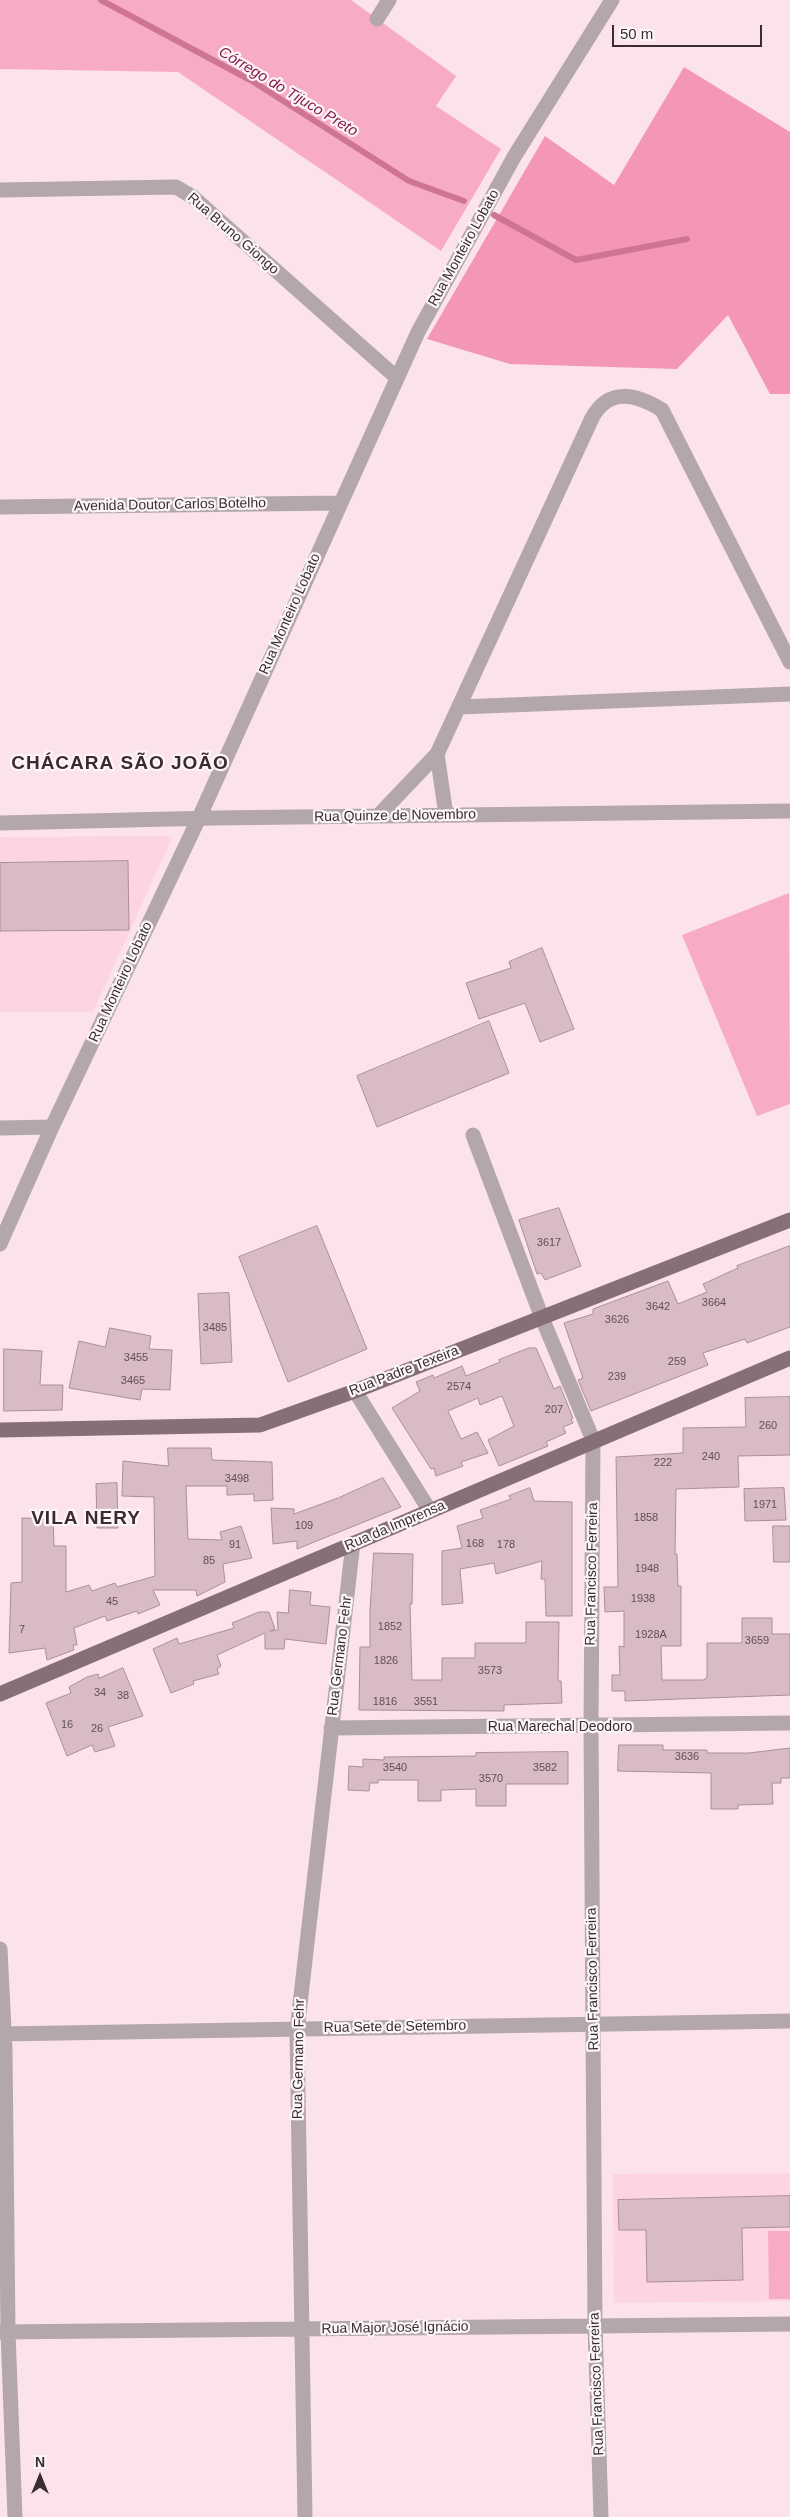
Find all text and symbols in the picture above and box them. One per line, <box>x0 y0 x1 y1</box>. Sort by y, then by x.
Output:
scale bar <box>615 15 765 47</box>
text: 50 m <box>620 25 653 42</box>
water label: Córrego do Tijuco Preto <box>215 43 361 141</box>
street label: Rua Monteiro Lobato <box>425 187 503 309</box>
street label: Rua Bruno Giongo <box>184 190 282 278</box>
street label: Avenida Doutor Carlos Botelho <box>74 495 266 515</box>
street label: Rua Monteiro Lobato <box>256 551 324 677</box>
district label: CHÁCARA SÃO JOÃO <box>9 753 231 775</box>
street label: Rua Quinze de Novembro <box>314 806 476 826</box>
street label: Rua Monteiro Lobato <box>86 919 156 1045</box>
house number: 3617 <box>537 1236 561 1250</box>
house number: 3664 <box>702 1296 726 1310</box>
house number: 3642 <box>646 1300 670 1314</box>
house number: 3626 <box>605 1313 629 1327</box>
house number: 3485 <box>203 1321 227 1335</box>
street label: Rua Padre Texeira <box>347 1342 461 1400</box>
house number: 3455 <box>124 1351 148 1365</box>
house number: 259 <box>668 1355 686 1369</box>
house number: 239 <box>608 1370 626 1384</box>
house number: 3465 <box>121 1374 145 1388</box>
house number: 2574 <box>447 1380 471 1394</box>
house number: 207 <box>545 1403 563 1417</box>
house number: 260 <box>759 1419 777 1433</box>
house number: 240 <box>702 1450 720 1464</box>
house number: 222 <box>654 1456 672 1470</box>
house number: 3498 <box>225 1472 249 1486</box>
street label: Rua da Imprensa <box>342 1497 448 1555</box>
house number: 1971 <box>753 1498 777 1512</box>
street label: Rua Francisco Ferreira <box>582 1502 602 1646</box>
district label: VILA NERY <box>30 1508 142 1530</box>
house number: 1858 <box>634 1511 658 1525</box>
house number: 109 <box>295 1519 313 1533</box>
house number: 168 <box>466 1537 484 1551</box>
house number: 91 <box>229 1538 241 1552</box>
house number: 178 <box>497 1538 515 1552</box>
house number: 85 <box>203 1554 215 1568</box>
house number: 1948 <box>635 1562 659 1576</box>
house number: 1938 <box>631 1592 655 1606</box>
house number: 45 <box>106 1595 118 1609</box>
street label: Rua Germano Fehr <box>324 1595 356 1717</box>
house number: 1852 <box>378 1620 402 1634</box>
house number: 7 <box>19 1623 25 1637</box>
house number: 1928A <box>635 1628 667 1642</box>
house number: 3659 <box>745 1634 769 1648</box>
house number: 1826 <box>374 1654 398 1668</box>
house number: 3573 <box>478 1664 502 1678</box>
house number: 34 <box>94 1686 106 1700</box>
house number: 38 <box>117 1689 129 1703</box>
house number: 1816 <box>373 1695 397 1709</box>
house number: 3551 <box>414 1695 438 1709</box>
house number: 16 <box>61 1718 73 1732</box>
street label: Rua Marechal Deodoro <box>488 1719 632 1735</box>
house number: 26 <box>91 1722 103 1736</box>
house number: 3636 <box>675 1750 699 1764</box>
house number: 3540 <box>383 1761 407 1775</box>
house number: 3582 <box>533 1761 557 1775</box>
house number: 3570 <box>479 1772 503 1786</box>
street label: Rua Francisco Ferreira <box>583 1907 603 2051</box>
street label: Rua Germano Fehr <box>290 1999 308 2119</box>
street label: Rua Sete de Setembro <box>324 2017 466 2037</box>
street label: Rua Francisco Ferreira <box>586 2312 608 2456</box>
street label: Rua Major José Ignácio <box>321 2318 469 2338</box>
north arrow <box>15 2452 65 2502</box>
text: N <box>35 2454 45 2470</box>

